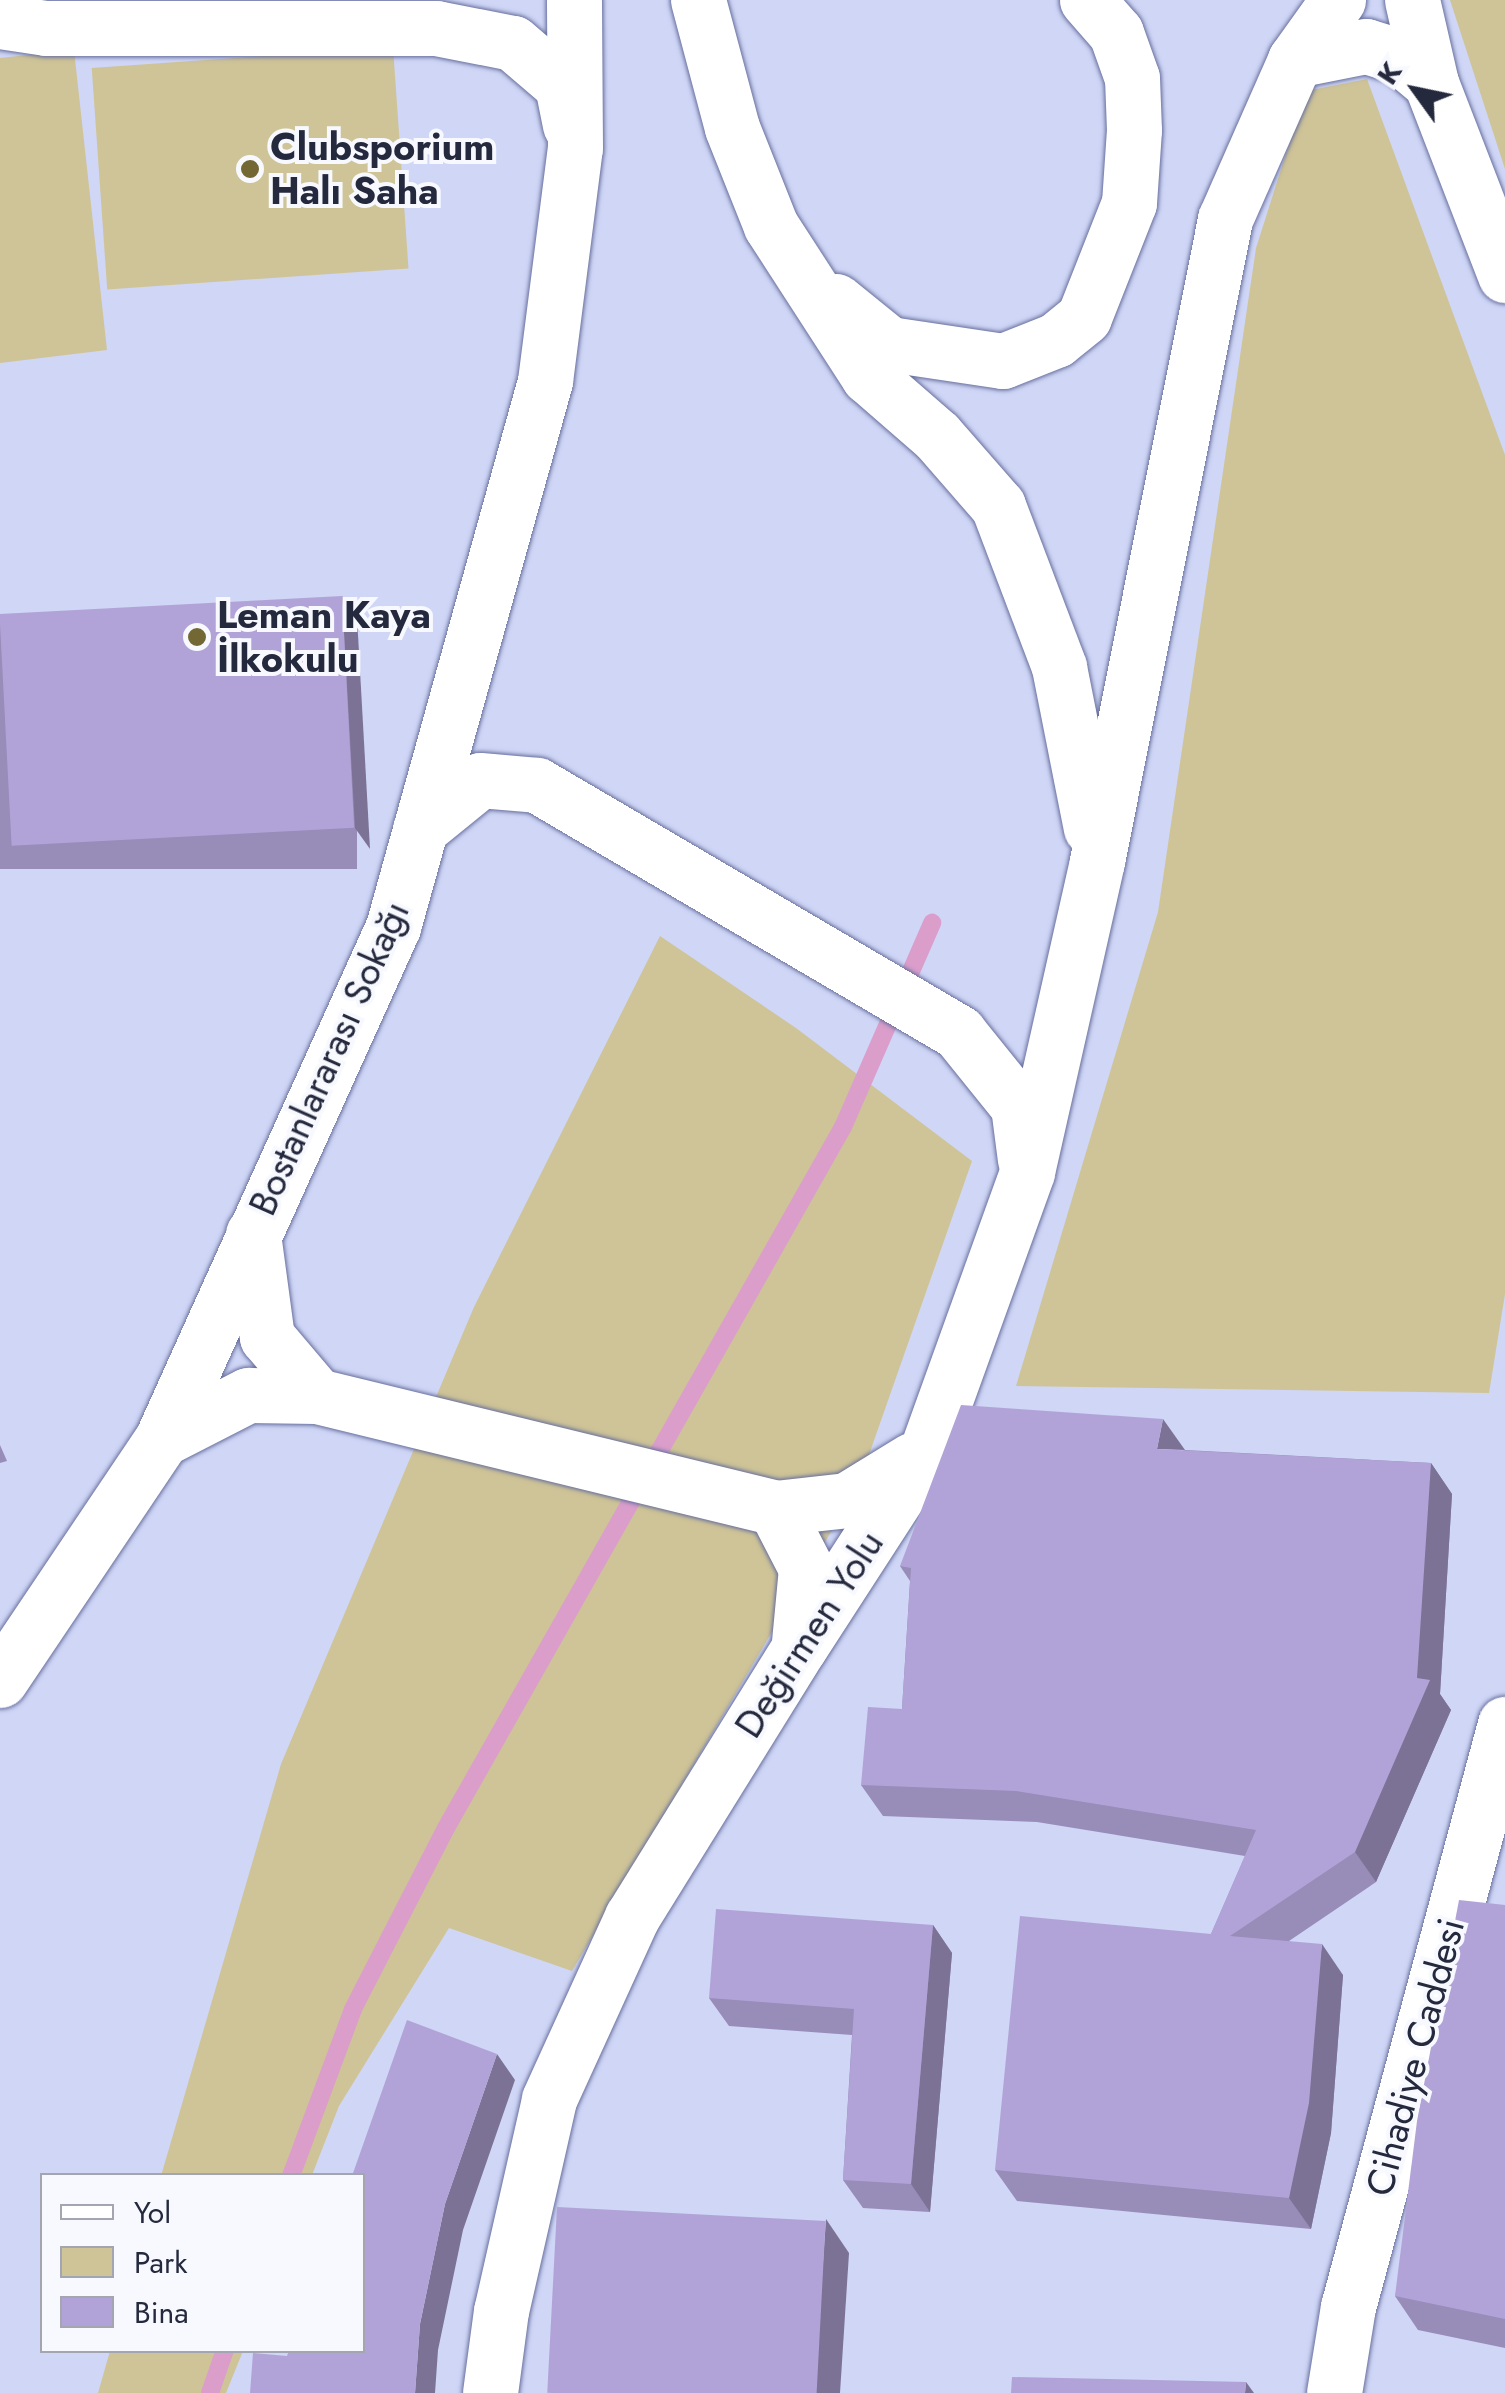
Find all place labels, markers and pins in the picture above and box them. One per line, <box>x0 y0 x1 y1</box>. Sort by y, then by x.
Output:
place label: Clubsporium Halı Saha <box>270 124 495 213</box>
marker: Clubsporium Halı Saha <box>239 158 261 180</box>
place label: Leman Kaya İlkokulu <box>217 592 431 682</box>
marker: Leman Kaya İlkokulu <box>186 626 208 648</box>

